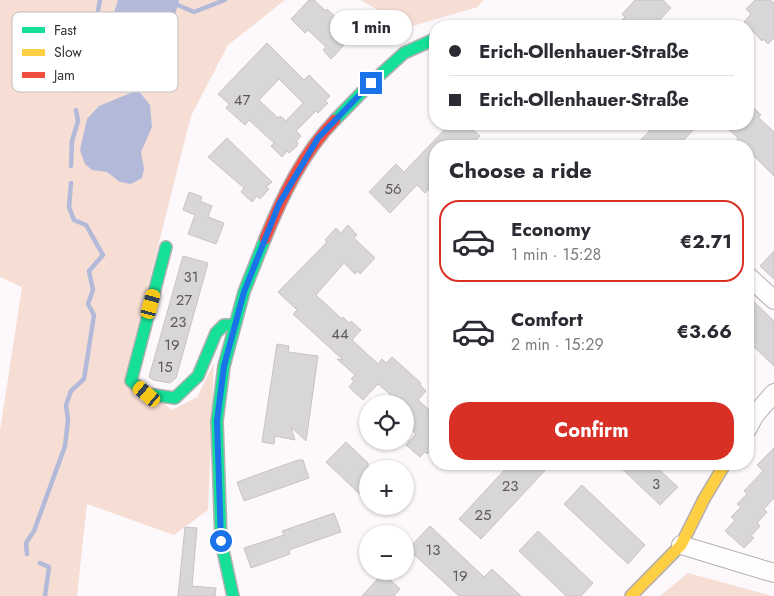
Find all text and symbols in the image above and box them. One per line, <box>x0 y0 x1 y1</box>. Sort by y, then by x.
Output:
callout: 1 min <box>330 11 412 46</box>
legend <box>12 12 178 92</box>
text: 1 min <box>351 16 391 39</box>
text: Fast <box>54 20 77 40</box>
text: Erich-Ollenhauer-Straße <box>479 38 689 65</box>
text: Slow <box>54 42 82 62</box>
text: Jam <box>52 65 75 85</box>
route end <box>360 72 382 94</box>
text: Erich-Ollenhauer-Straße <box>479 86 689 113</box>
house number: 47 <box>234 89 250 111</box>
text: Choose a ride <box>449 154 592 186</box>
house number: 56 <box>384 178 402 200</box>
text: Economy <box>511 216 591 243</box>
icon: car <box>451 219 496 264</box>
text: €2.71 <box>680 228 732 255</box>
text: 1 min · 15:28 <box>511 243 601 266</box>
house number: 31 <box>184 266 198 288</box>
car <box>139 288 162 320</box>
house number: 27 <box>176 289 192 311</box>
text: Comfort <box>511 306 583 333</box>
icon: car <box>451 309 496 354</box>
house number: 23 <box>170 311 186 333</box>
text: €3.66 <box>677 318 732 345</box>
house number: 44 <box>331 323 349 345</box>
text: 2 min · 15:29 <box>511 333 604 356</box>
house number: 19 <box>164 334 180 356</box>
house number: 15 <box>157 356 173 378</box>
car <box>130 379 163 409</box>
map controls <box>359 395 414 580</box>
button: locate <box>359 395 414 450</box>
button: Confirm <box>449 402 734 460</box>
button: + <box>359 460 414 515</box>
house number: 3 <box>652 473 660 495</box>
house number: 23 <box>502 475 518 497</box>
house number: 25 <box>475 504 492 526</box>
button: − <box>359 525 414 580</box>
route start <box>210 530 232 552</box>
house number: 13 <box>426 539 440 561</box>
house number: 19 <box>452 565 468 587</box>

